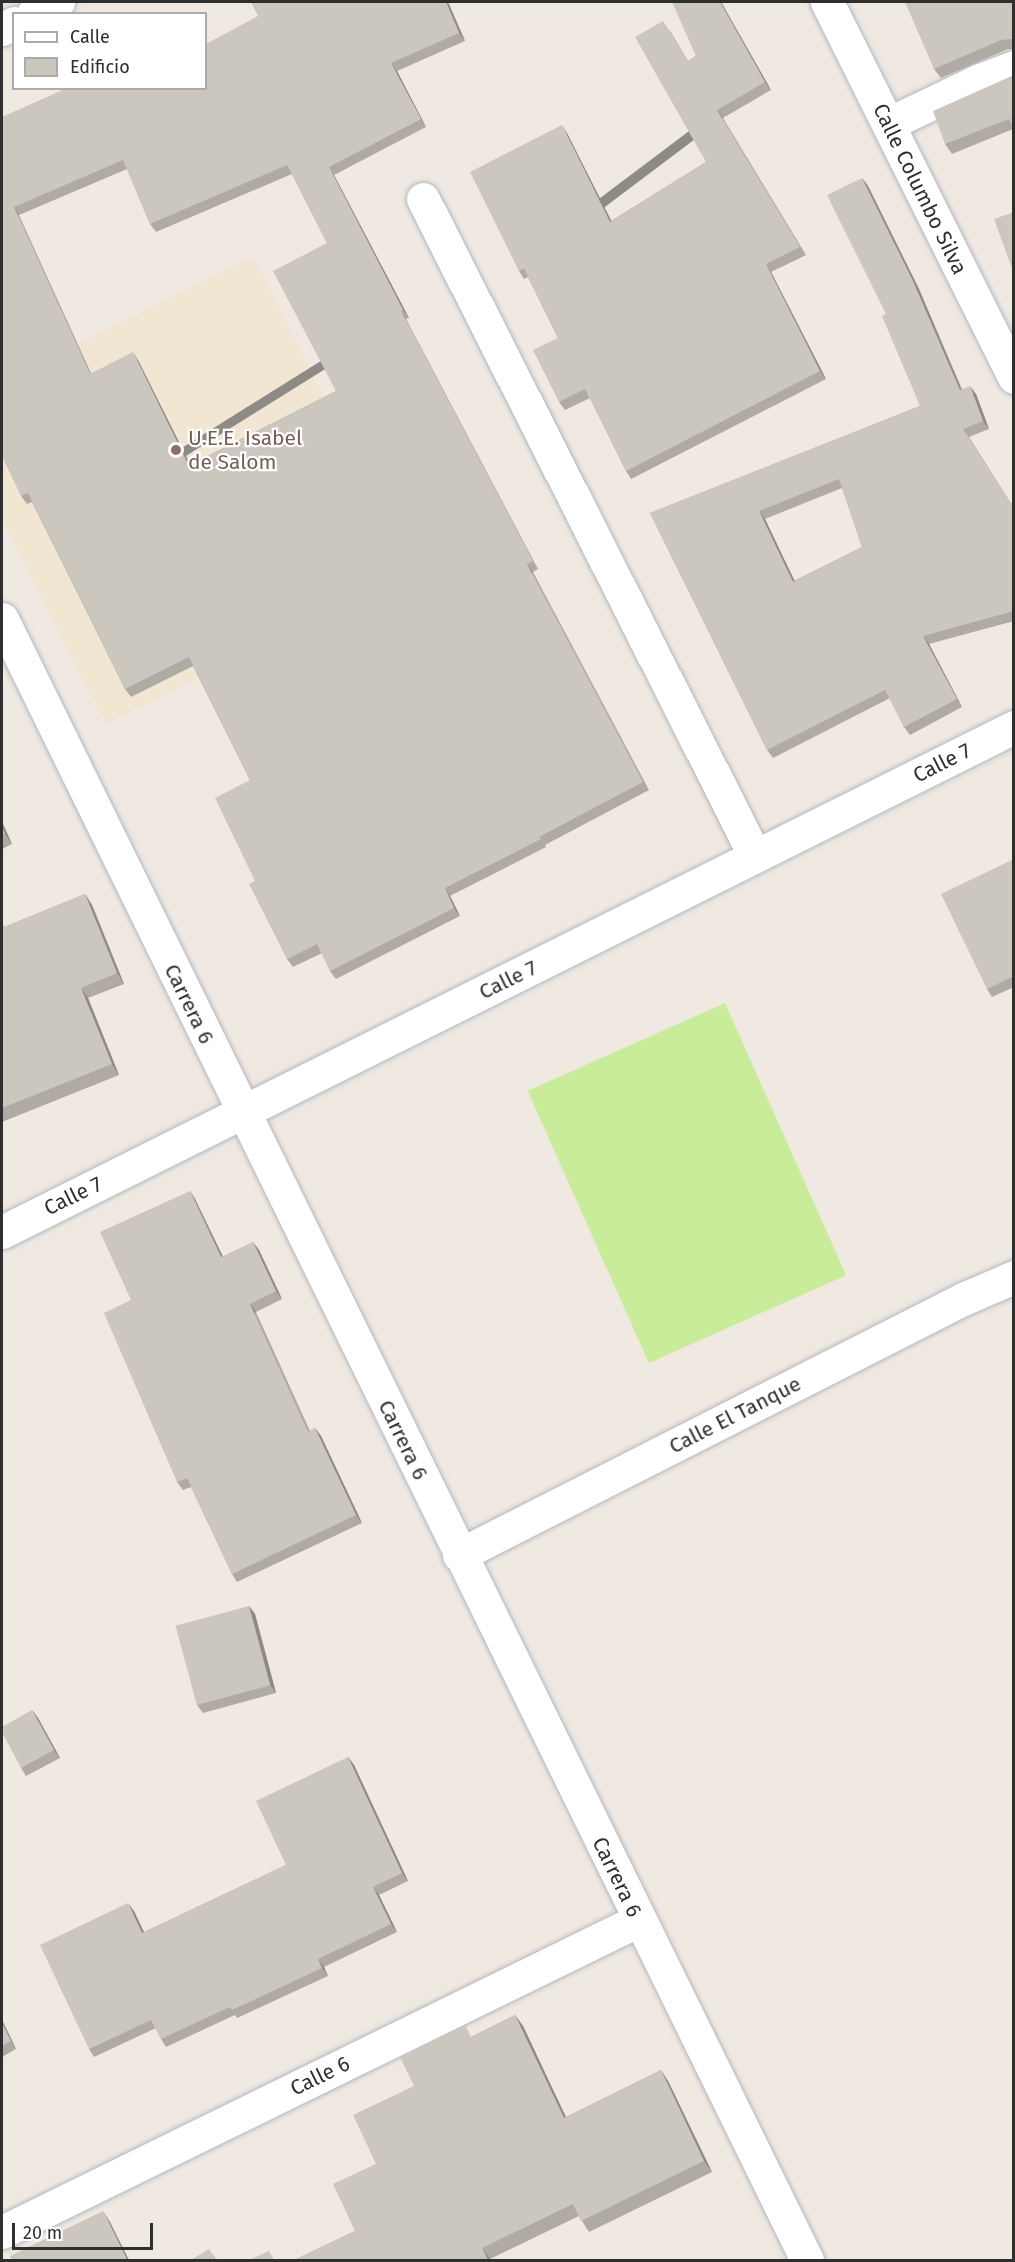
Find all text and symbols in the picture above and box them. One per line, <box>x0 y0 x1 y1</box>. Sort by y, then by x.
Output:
legend <box>12 12 207 90</box>
text: Calle <box>70 26 110 48</box>
text: Edificio <box>70 56 130 78</box>
street label: Calle Columbo Silva <box>868 99 972 279</box>
place label: U.E.E. Isabel de Salom <box>188 425 302 475</box>
marker: U.E.E. Isabel de Salom <box>169 443 183 457</box>
street label: Calle 7 <box>909 738 975 788</box>
street label: Calle 7 <box>475 955 541 1005</box>
street label: Carrera 6 <box>159 960 219 1048</box>
street label: Calle 7 <box>40 1171 106 1221</box>
street label: Calle El Tanque <box>665 1371 805 1459</box>
street label: Carrera 6 <box>373 1396 433 1484</box>
street label: Carrera 6 <box>587 1833 647 1921</box>
street label: Calle 6 <box>286 2051 354 2101</box>
scale bar <box>15 2211 156 2249</box>
text: 20 m <box>23 2222 62 2244</box>

